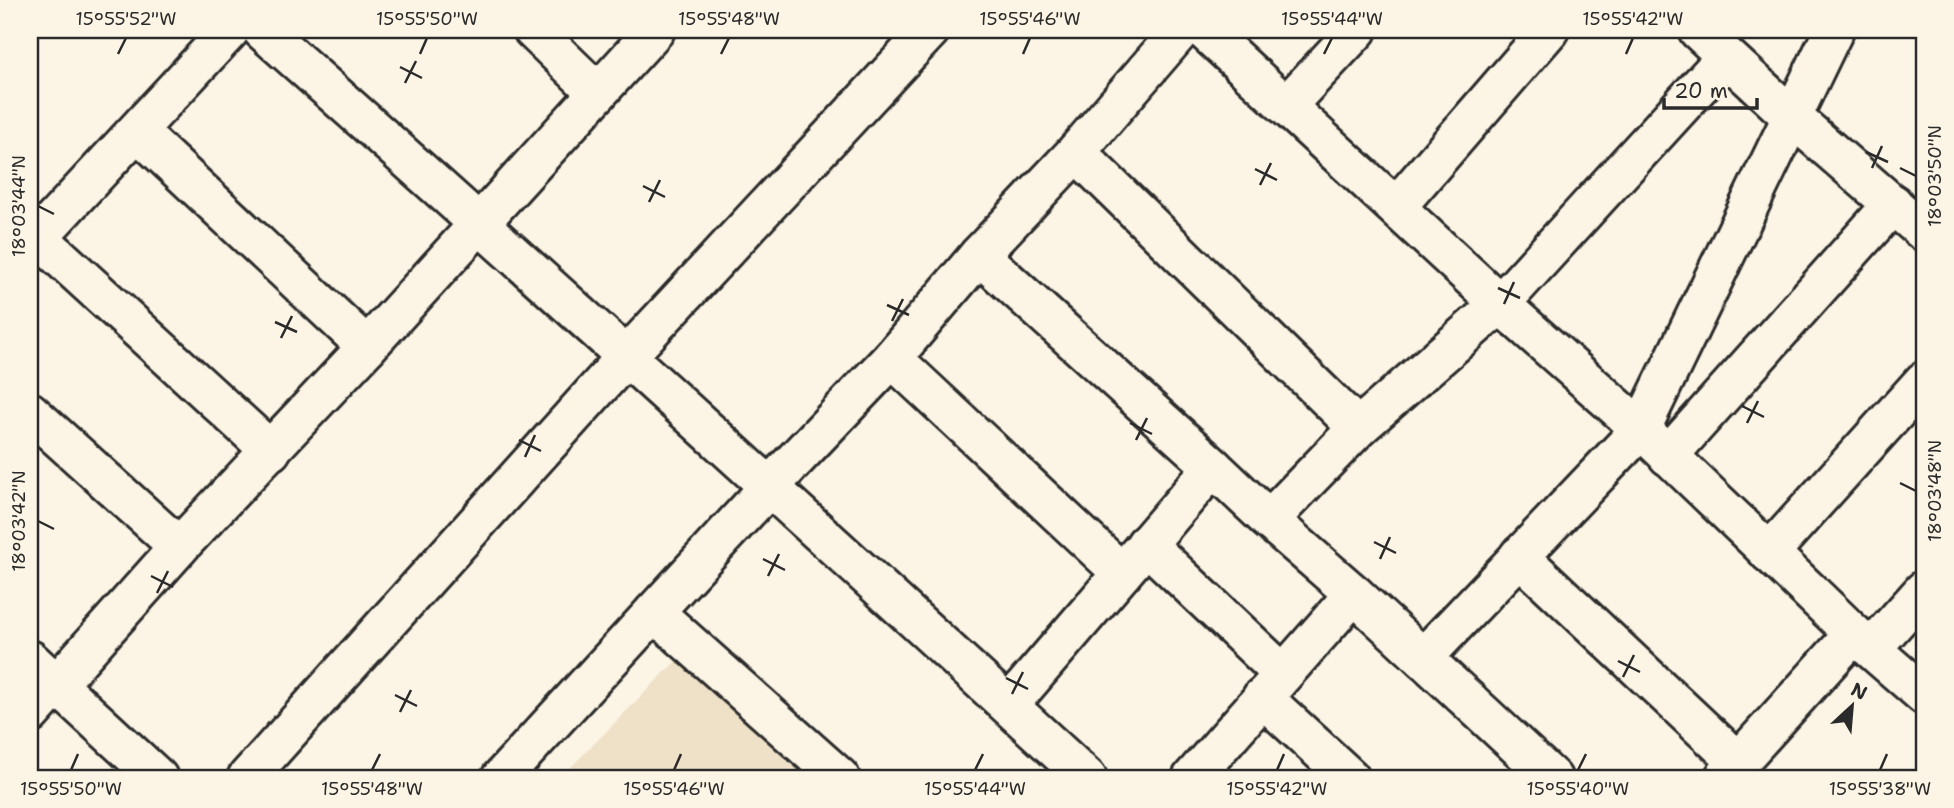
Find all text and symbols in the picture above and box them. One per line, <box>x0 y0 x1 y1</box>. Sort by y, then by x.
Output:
text: 15°55'52"W <box>76 7 176 31</box>
text: 15°55'50"W <box>376 7 478 31</box>
text: 15°55'48"W <box>678 7 780 31</box>
text: 15°55'46"W <box>979 7 1081 31</box>
text: 15°55'44"W <box>1281 7 1383 31</box>
text: 15°55'42"W <box>1582 7 1684 31</box>
scale bar <box>1664 66 1756 110</box>
text: 20 m <box>1674 77 1728 105</box>
text: 18°03'50"N <box>1923 125 1947 227</box>
text: 18°03'44"N <box>7 155 31 257</box>
text: 18°03'48"N <box>1923 440 1947 542</box>
text: 18°03'42"N <box>7 470 31 572</box>
north arrow <box>1818 672 1888 742</box>
text: N <box>1847 677 1871 706</box>
text: 15°55'50"W <box>20 777 122 801</box>
text: 15°55'48"W <box>321 777 423 801</box>
text: 15°55'46"W <box>623 777 725 801</box>
text: 15°55'44"W <box>924 777 1026 801</box>
text: 15°55'42"W <box>1226 777 1328 801</box>
text: 15°55'40"W <box>1527 777 1629 801</box>
text: 15°55'38"W <box>1829 777 1931 801</box>

